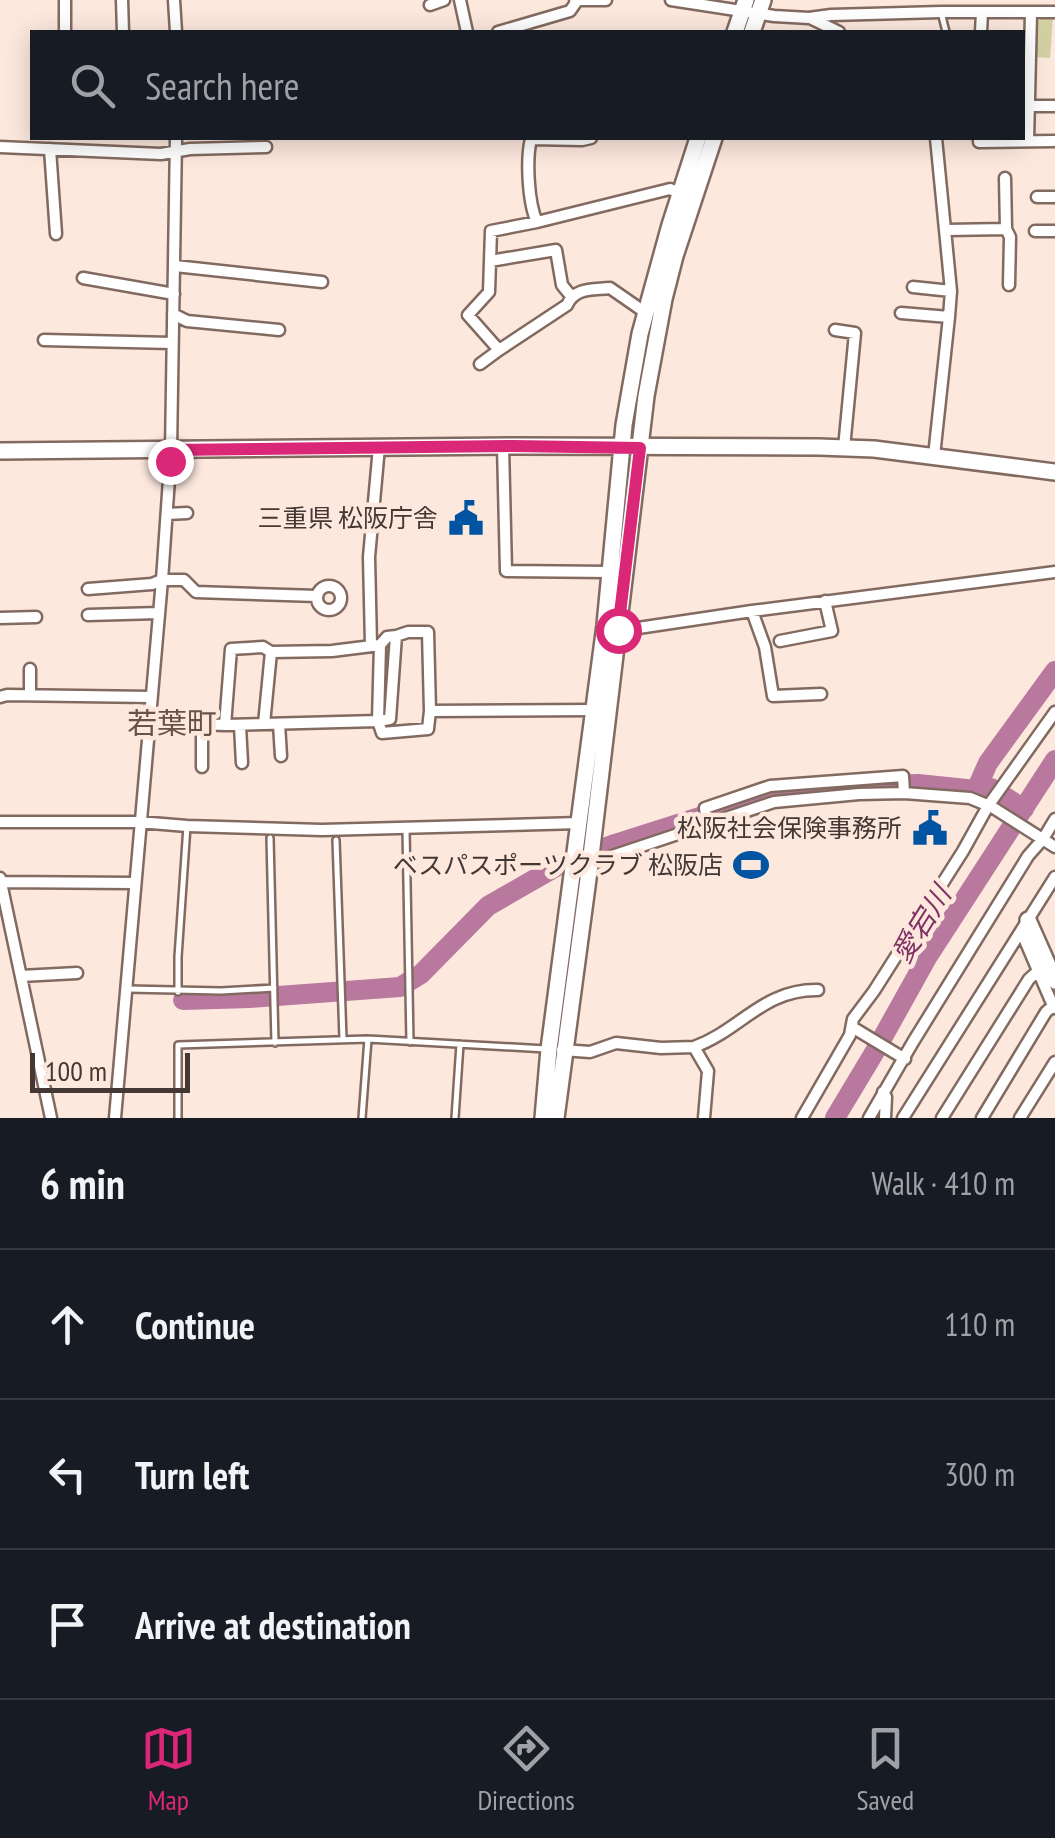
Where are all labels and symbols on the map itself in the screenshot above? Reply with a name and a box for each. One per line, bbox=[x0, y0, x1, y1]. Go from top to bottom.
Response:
route end bbox=[148, 439, 194, 485]
public building icon: 三重県 松阪庁舎 bbox=[447, 499, 485, 537]
place label: 三重県 松阪庁舎 bbox=[258, 502, 438, 534]
route start bbox=[596, 608, 642, 654]
district label: 若葉町 bbox=[127, 703, 217, 742]
public building icon: 松阪社会保険事務所 bbox=[911, 809, 949, 847]
place label: 松阪社会保険事務所 bbox=[677, 812, 902, 844]
sports icon: ベスパスポーツクラブ 松阪店 bbox=[732, 846, 770, 884]
place label: ベスパスポーツクラブ 松阪店 bbox=[393, 849, 723, 881]
water label: 愛宕川 bbox=[883, 876, 960, 969]
scale bar bbox=[30, 1048, 190, 1092]

